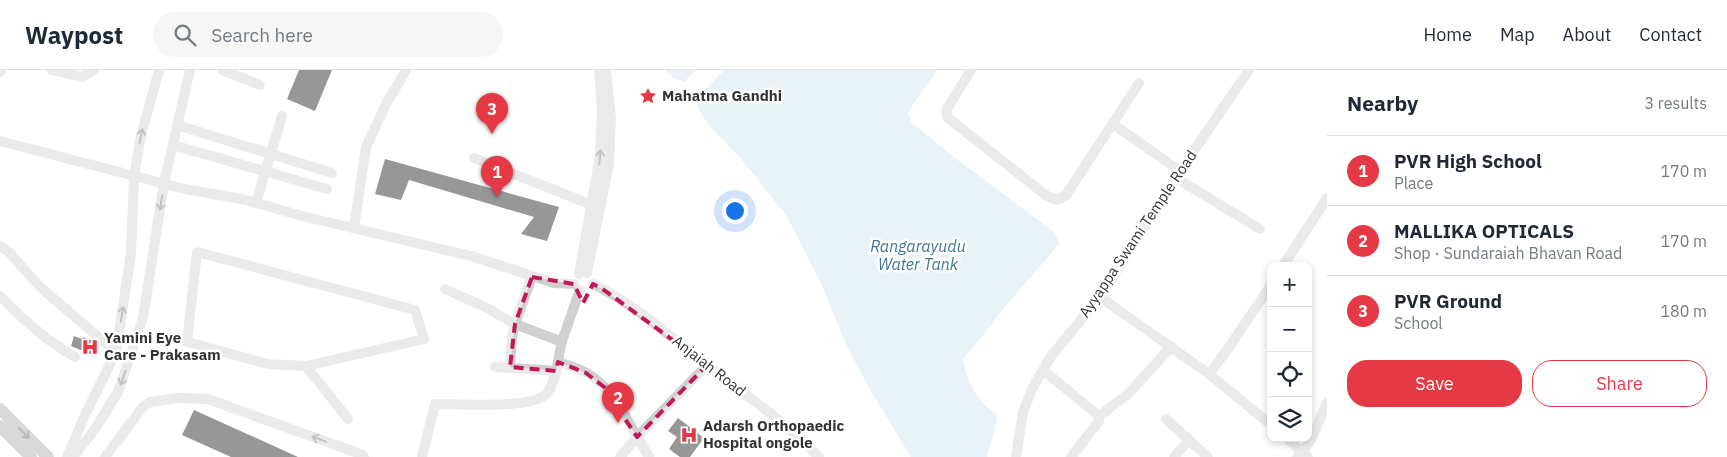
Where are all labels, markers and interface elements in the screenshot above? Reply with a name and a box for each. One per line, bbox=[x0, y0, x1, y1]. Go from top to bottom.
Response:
search box bbox=[153, 12, 503, 57]
text: Waypost bbox=[25, 19, 123, 51]
icon: search bbox=[171, 21, 199, 49]
text: Search here bbox=[211, 23, 313, 47]
text: Home bbox=[1424, 23, 1472, 46]
text: Map bbox=[1500, 23, 1535, 46]
text: About bbox=[1563, 23, 1611, 46]
text: Contact bbox=[1639, 23, 1702, 46]
place icon: Mahatma Gandhi bbox=[638, 86, 658, 106]
place label: Mahatma Gandhi bbox=[662, 86, 782, 105]
text: Nearby bbox=[1347, 89, 1418, 117]
pin: 3 bbox=[476, 93, 508, 134]
text: 3 results bbox=[1644, 93, 1707, 113]
one-way arrow bbox=[137, 128, 146, 144]
street label: Ayyappa Swami Temple Road bbox=[1074, 147, 1201, 321]
one-way arrow bbox=[595, 149, 605, 165]
text: PVR High School bbox=[1394, 149, 1542, 173]
pin: 1 bbox=[481, 156, 513, 197]
text: 1 bbox=[1358, 161, 1368, 181]
text: 170 m bbox=[1660, 161, 1707, 181]
text: Place bbox=[1394, 173, 1433, 193]
one-way arrow bbox=[155, 195, 165, 211]
your location bbox=[722, 198, 748, 224]
text: MALLIKA OPTICALS bbox=[1394, 219, 1574, 243]
text: 2 bbox=[1358, 231, 1368, 251]
text: 170 m bbox=[1660, 231, 1707, 251]
water label: Rangarayudu Water Tank bbox=[870, 236, 966, 274]
text: Shop · Sundaraiah Bhavan Road bbox=[1394, 243, 1622, 263]
map controls bbox=[1267, 262, 1312, 442]
button: + bbox=[1267, 262, 1312, 307]
text: PVR Ground bbox=[1394, 289, 1502, 313]
text: 3 bbox=[1358, 301, 1368, 321]
text: 180 m bbox=[1660, 301, 1707, 321]
one-way arrow bbox=[117, 307, 127, 323]
button: − bbox=[1267, 307, 1312, 352]
text: School bbox=[1394, 313, 1443, 333]
place label: Yamini Eye Care - Prakasam bbox=[104, 328, 221, 364]
street label: Anjaiah Road bbox=[669, 331, 750, 400]
hospital icon: Yamini Eye Care - Prakasam bbox=[80, 337, 100, 357]
button: locate bbox=[1267, 352, 1312, 397]
button: Save bbox=[1347, 360, 1522, 407]
button: Share bbox=[1532, 360, 1707, 407]
one-way arrow bbox=[118, 370, 127, 386]
pin: 2 bbox=[602, 382, 634, 423]
button: layers bbox=[1267, 397, 1312, 442]
place label: Adarsh Orthopaedic Hospital ongole bbox=[703, 416, 845, 452]
hospital icon: Adarsh Orthopaedic Hospital ongole bbox=[679, 425, 699, 445]
one-way arrow bbox=[18, 427, 30, 439]
one-way arrow bbox=[312, 434, 327, 443]

